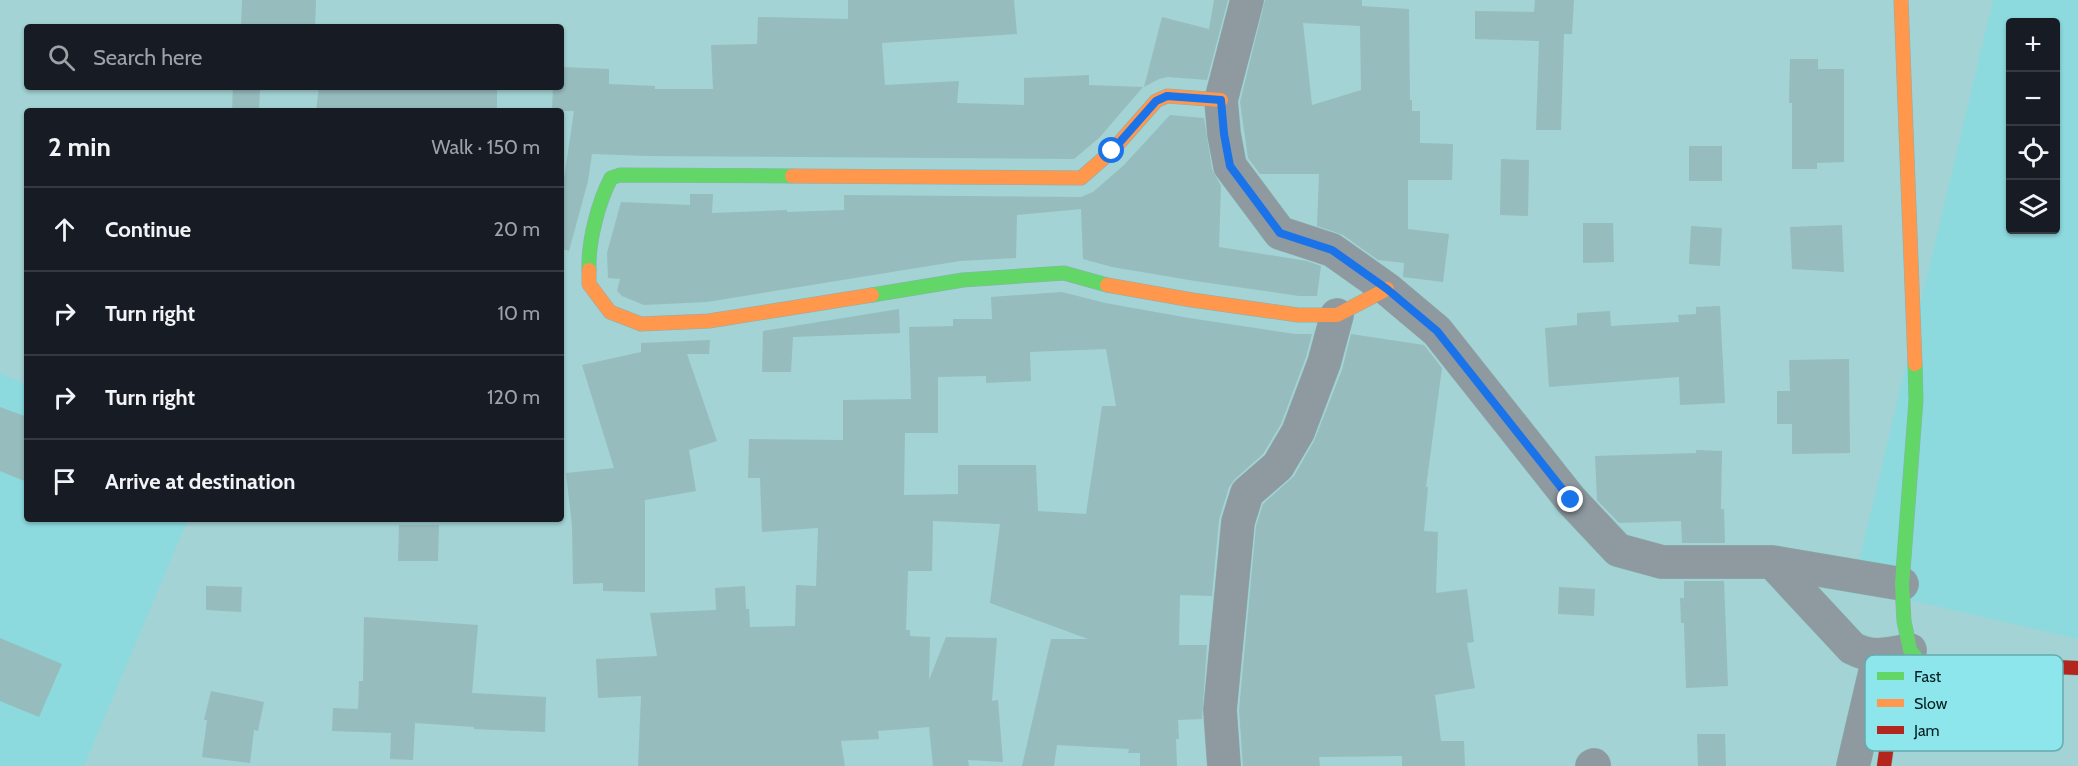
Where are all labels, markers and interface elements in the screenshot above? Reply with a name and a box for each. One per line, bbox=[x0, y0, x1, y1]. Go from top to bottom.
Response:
map controls bbox=[2006, 18, 2060, 234]
button: + bbox=[2006, 18, 2060, 72]
search box bbox=[24, 24, 564, 90]
icon: search bbox=[45, 41, 78, 74]
text: Search here bbox=[93, 44, 202, 71]
button: − bbox=[2006, 72, 2060, 126]
button: locate bbox=[2006, 126, 2060, 180]
text: 2 min bbox=[48, 131, 111, 163]
text: Walk · 150 m bbox=[432, 135, 540, 159]
route start bbox=[1098, 137, 1124, 163]
button: layers bbox=[2006, 180, 2060, 234]
icon: ahead bbox=[48, 213, 81, 246]
text: Continue bbox=[105, 216, 191, 243]
text: 20 m bbox=[494, 217, 540, 241]
icon: right bbox=[48, 297, 81, 330]
text: Turn right bbox=[105, 300, 195, 327]
text: 10 m bbox=[497, 301, 540, 325]
icon: right bbox=[48, 381, 81, 414]
text: Turn right bbox=[105, 384, 195, 411]
text: 120 m bbox=[487, 385, 540, 409]
icon: arrive bbox=[48, 465, 81, 498]
text: Arrive at destination bbox=[105, 468, 295, 495]
route end bbox=[1557, 486, 1583, 512]
legend bbox=[1865, 655, 2063, 751]
text: Fast bbox=[1914, 667, 1942, 686]
text: Slow bbox=[1914, 694, 1948, 713]
text: Jam bbox=[1913, 721, 1940, 740]

